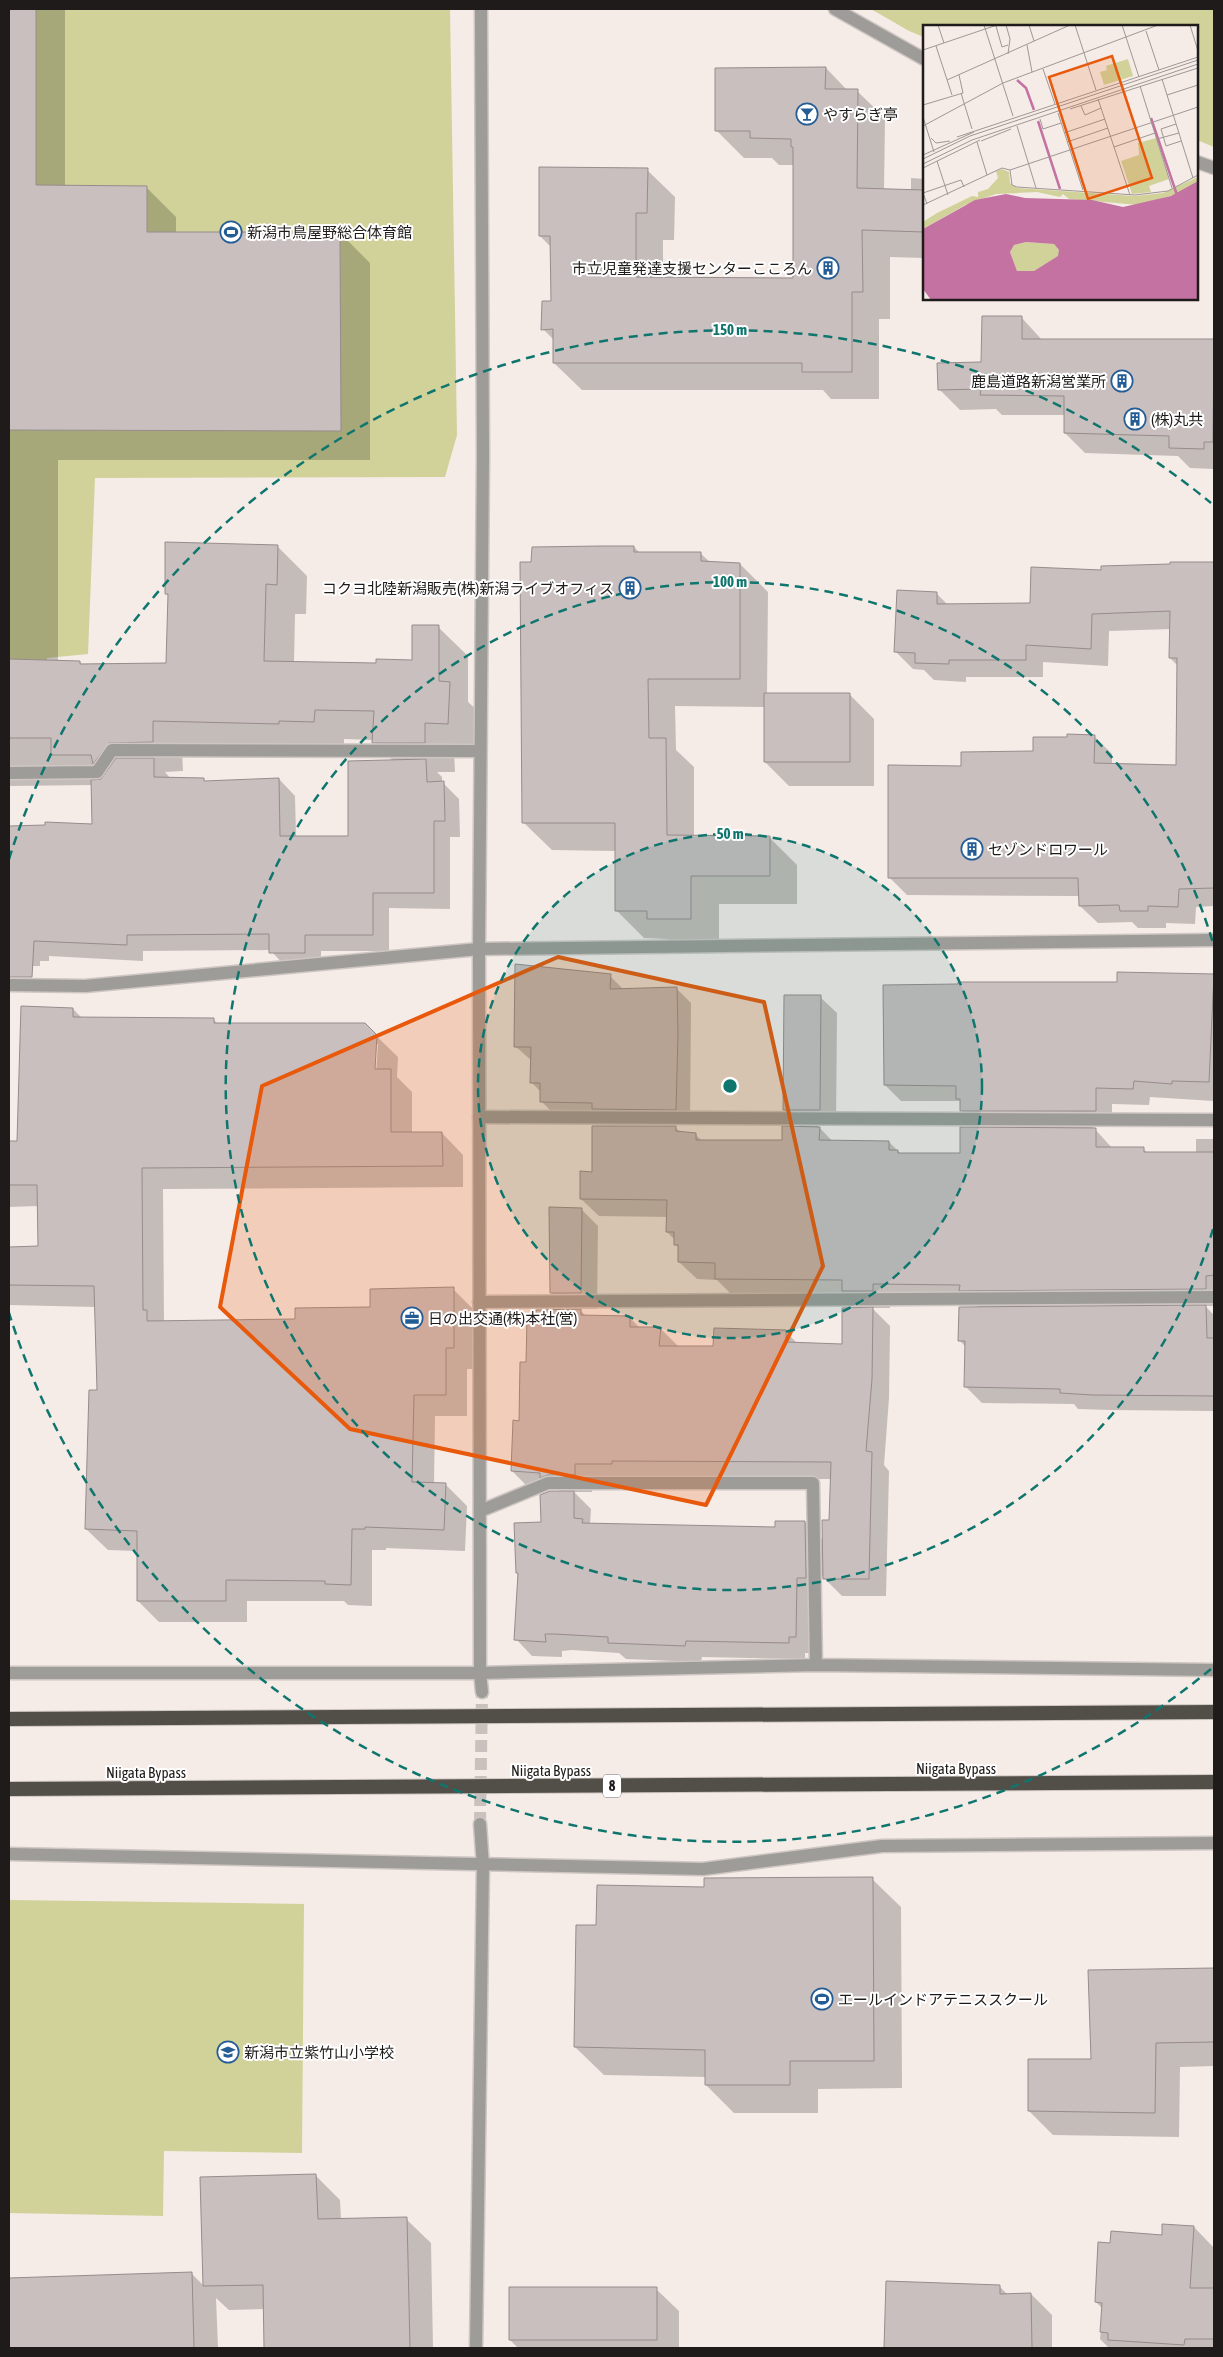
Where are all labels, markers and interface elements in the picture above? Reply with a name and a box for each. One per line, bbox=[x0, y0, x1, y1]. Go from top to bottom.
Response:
inset map bbox=[923, 25, 1198, 300]
bar icon: やすらぎ亭 bbox=[795, 102, 819, 126]
place label: やすらぎ亭 bbox=[823, 106, 898, 123]
sports icon: 新潟市鳥屋野総合体育館 bbox=[219, 220, 243, 244]
place label: 新潟市鳥屋野総合体育館 bbox=[247, 224, 412, 241]
building icon: 市立児童発達支援センターこころん bbox=[816, 256, 840, 280]
place label: 市立児童発達支援センターこころん bbox=[572, 260, 812, 277]
text: 150 m bbox=[713, 321, 747, 338]
building icon: 鹿島道路新潟営業所 bbox=[1110, 369, 1134, 393]
place label: 鹿島道路新潟営業所 bbox=[971, 373, 1106, 390]
building icon: (株)丸共 bbox=[1123, 407, 1147, 431]
place label: (株)丸共 bbox=[1151, 411, 1203, 428]
text: 100 m bbox=[713, 573, 747, 590]
building icon: コクヨ北陸新潟販売(株)新潟ライブオフィス bbox=[618, 576, 642, 600]
place label: コクヨ北陸新潟販売(株)新潟ライブオフィス bbox=[322, 580, 614, 597]
text: 50 m bbox=[717, 825, 744, 842]
building icon: セゾンドロワール bbox=[960, 837, 984, 861]
place label: セゾンドロワール bbox=[988, 841, 1108, 858]
centre of rings bbox=[721, 1077, 739, 1095]
office icon: 日の出交通(株)本社(営) bbox=[400, 1306, 424, 1330]
place label: 日の出交通(株)本社(営) bbox=[428, 1310, 577, 1327]
street label: Niigata Bypass bbox=[916, 1760, 996, 1777]
street label: Niigata Bypass bbox=[511, 1762, 591, 1779]
street label: Niigata Bypass bbox=[106, 1764, 186, 1781]
road number: 8 bbox=[603, 1774, 621, 1798]
sports icon: エールインドアテニススクール bbox=[810, 1987, 834, 2011]
place label: エールインドアテニススクール bbox=[838, 1991, 1048, 2008]
school or university icon: 新潟市立紫竹山小学校 bbox=[216, 2040, 240, 2064]
place label: 新潟市立紫竹山小学校 bbox=[244, 2044, 394, 2061]

